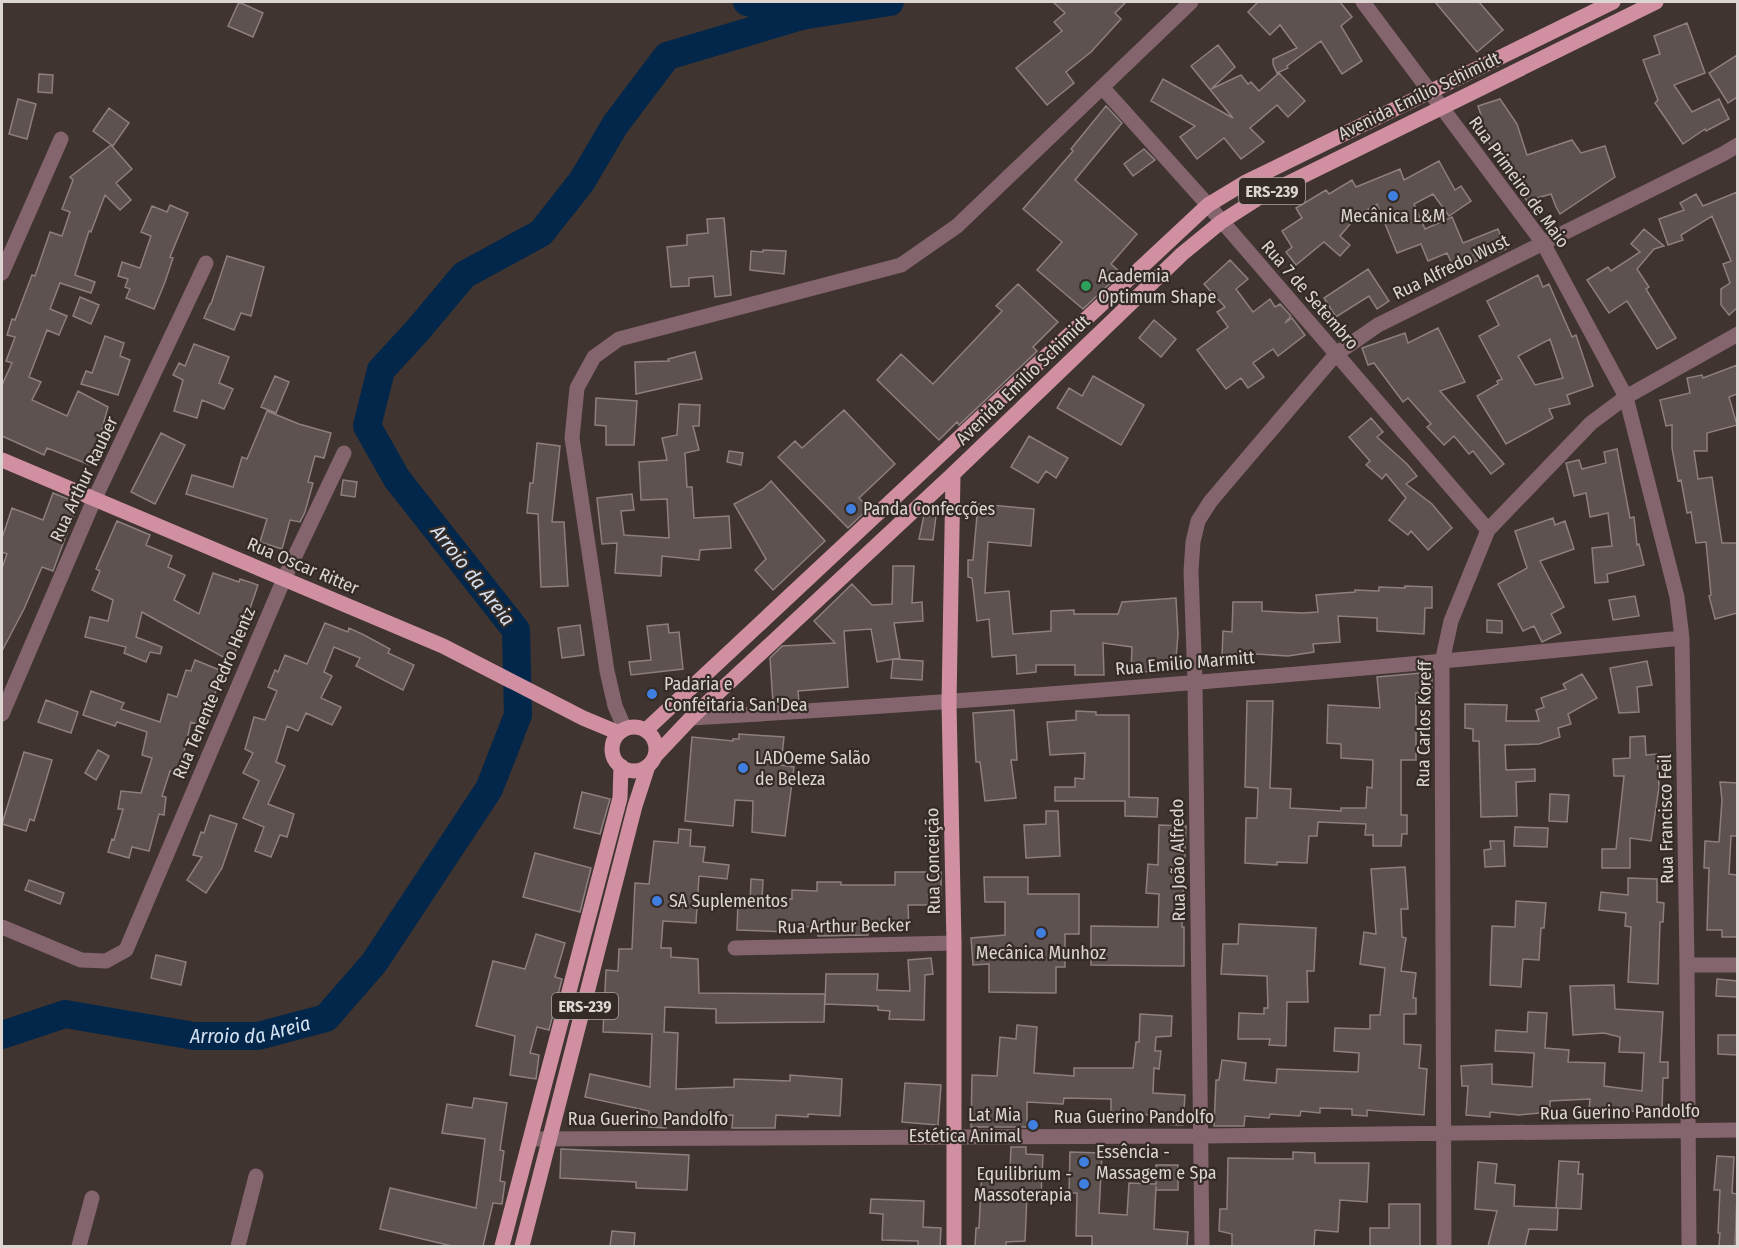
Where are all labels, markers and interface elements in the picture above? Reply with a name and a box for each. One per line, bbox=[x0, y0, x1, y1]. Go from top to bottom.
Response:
street label: Avenida Emílio Schimidt bbox=[1334, 47, 1504, 145]
street label: Rua Primeiro de Maio bbox=[1464, 112, 1574, 252]
road number: ERS-239 bbox=[1239, 178, 1305, 204]
marker: Mecânica L&M bbox=[1386, 189, 1400, 203]
place label: Mecânica L&M bbox=[1340, 205, 1446, 227]
street label: Rua Alfredo Wust bbox=[1389, 229, 1513, 305]
street label: Rua 7 de Setembro bbox=[1257, 236, 1363, 354]
place label: Academia Optimum Shape bbox=[1098, 265, 1216, 308]
marker: Academia Optimum Shape bbox=[1079, 279, 1093, 293]
street label: Avenida Emílio Schimidt bbox=[952, 310, 1095, 450]
street label: Rua Arthur Rauber bbox=[45, 412, 123, 545]
place label: Panda Confecções bbox=[863, 498, 996, 520]
marker: Panda Confecções bbox=[844, 502, 858, 516]
water label: Arroio da Areia bbox=[426, 519, 520, 630]
street label: Rua Oscar Ritter bbox=[244, 533, 363, 600]
street label: Rua Tenente Pedro Hentz bbox=[168, 604, 260, 782]
street label: Rua Emilio Marmitt bbox=[1114, 646, 1256, 680]
street label: Rua Carlos Koreff bbox=[1412, 659, 1436, 788]
place label: Padaria e Confeitaria San'Dea bbox=[664, 673, 808, 716]
marker: Padaria e Confeitaria San'Dea bbox=[645, 687, 659, 701]
place label: LADOeme Salão de Beleza bbox=[755, 747, 871, 790]
street label: Rua Francisco Feil bbox=[1654, 754, 1678, 884]
marker: LADOeme Salão de Beleza bbox=[736, 761, 750, 775]
street label: Rua João Alfredo bbox=[1166, 799, 1190, 921]
street label: Rua Conceição bbox=[921, 808, 945, 914]
place label: SA Suplementos bbox=[669, 890, 788, 912]
marker: SA Suplementos bbox=[650, 894, 664, 908]
street label: Rua Arthur Becker bbox=[777, 914, 911, 938]
marker: Mecânica Munhoz bbox=[1034, 926, 1048, 940]
place label: Mecânica Munhoz bbox=[976, 942, 1106, 964]
road number: ERS-239 bbox=[552, 993, 618, 1019]
water label: Arroio da Areia bbox=[189, 1011, 313, 1048]
street label: Rua Guerino Pandolfo bbox=[1540, 1100, 1700, 1124]
place label: Lat Mia Estética Animal bbox=[909, 1104, 1021, 1147]
street label: Rua Guerino Pandolfo bbox=[1054, 1106, 1214, 1128]
street label: Rua Guerino Pandolfo bbox=[568, 1108, 728, 1130]
marker: Lat Mia Estética Animal bbox=[1026, 1118, 1040, 1132]
place label: Essência - Massagem e Spa bbox=[1096, 1141, 1217, 1184]
marker: Essência - Massagem e Spa bbox=[1077, 1155, 1091, 1169]
place label: Equilibrium - Massoterapia bbox=[974, 1163, 1072, 1206]
marker: Equilibrium - Massoterapia bbox=[1077, 1177, 1091, 1191]

